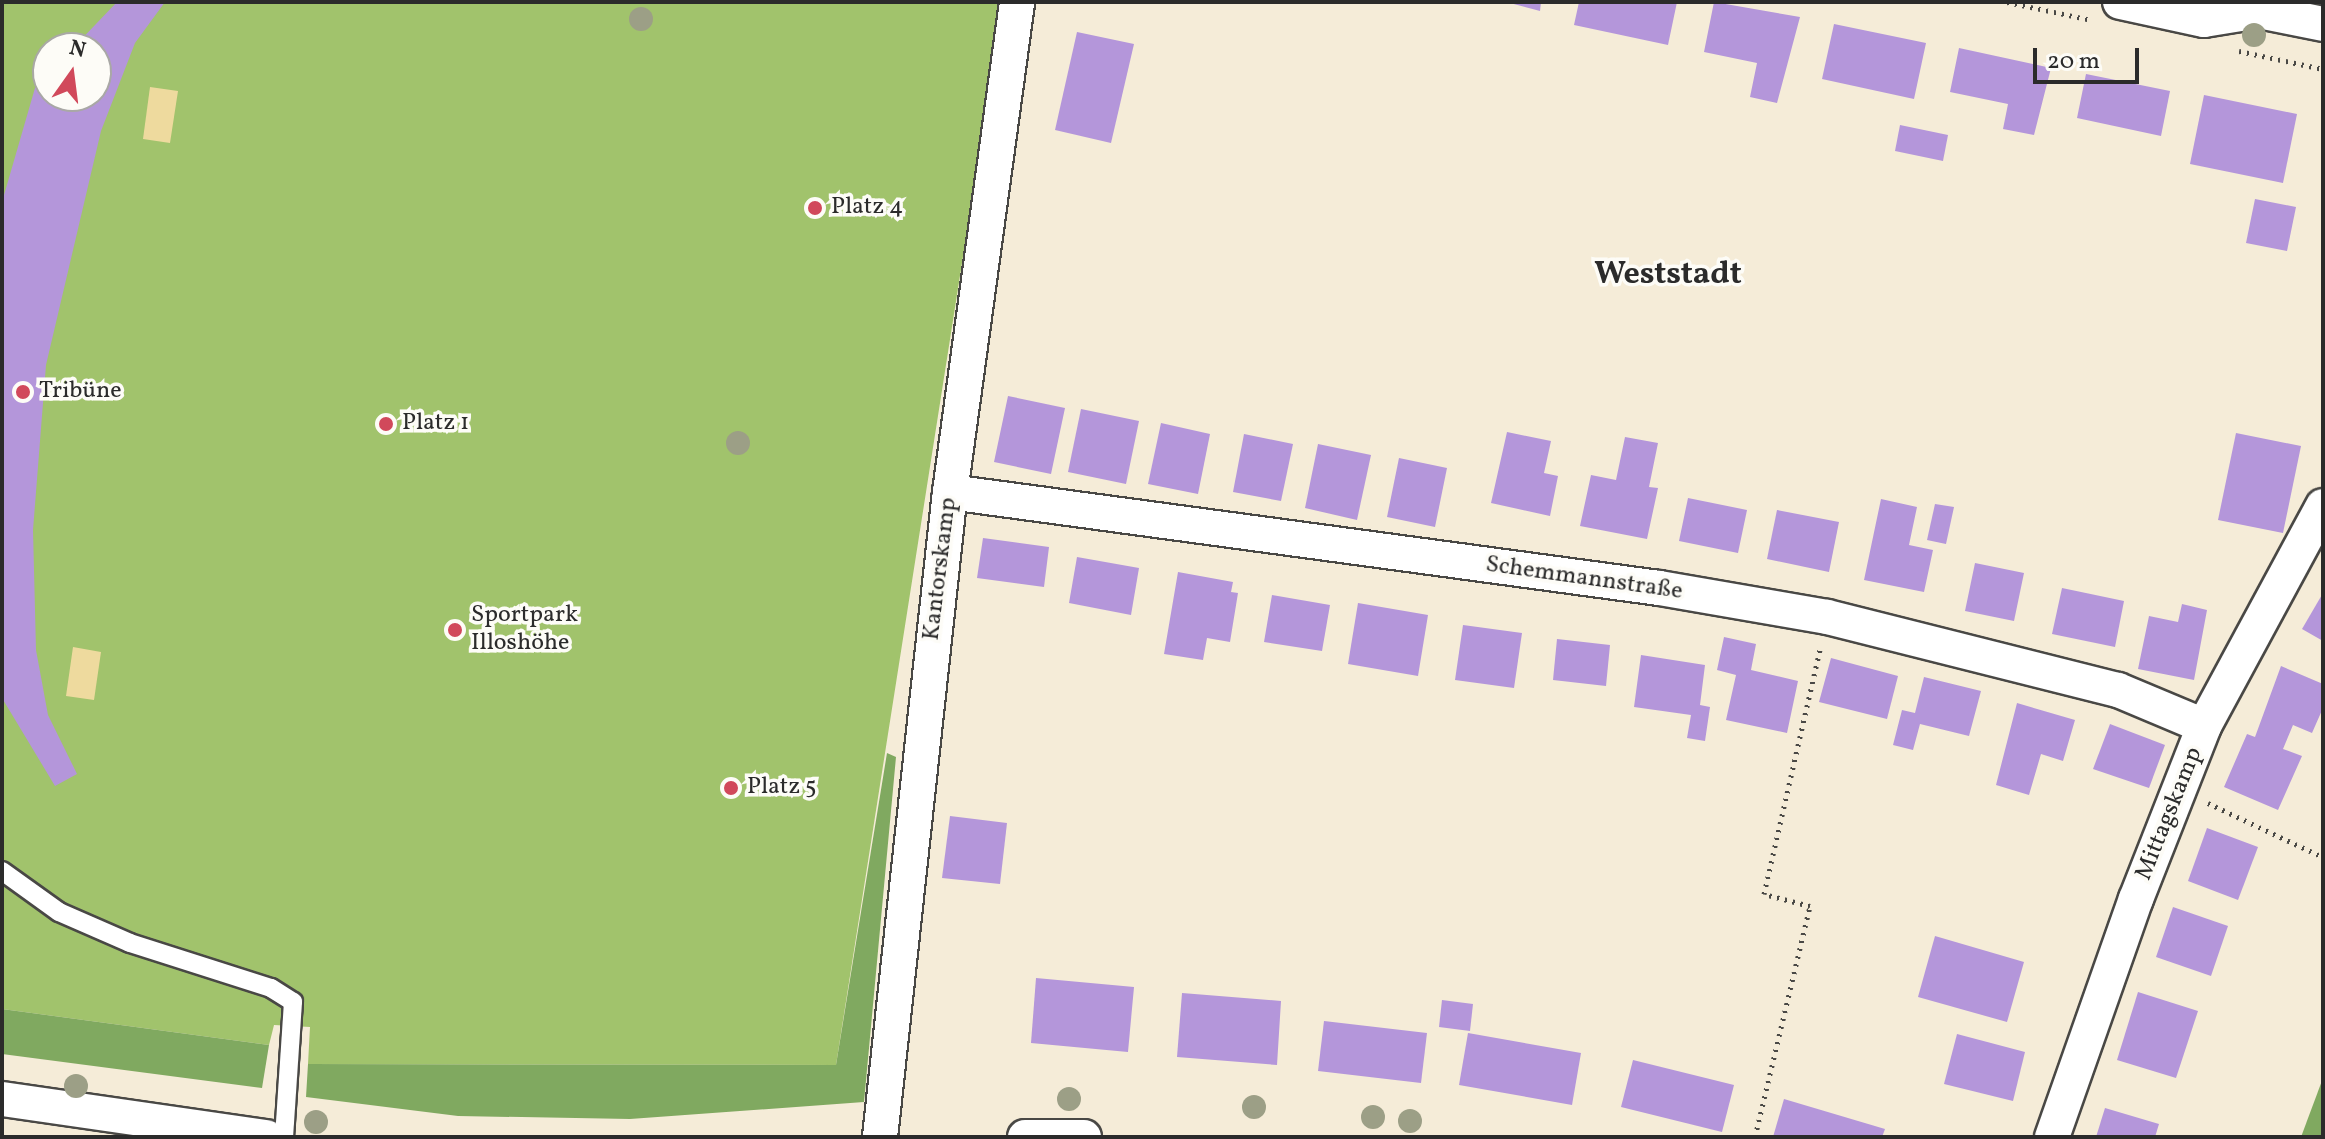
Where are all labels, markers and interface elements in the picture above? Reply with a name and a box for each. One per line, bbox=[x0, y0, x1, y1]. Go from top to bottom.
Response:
north arrow bbox=[32, 32, 112, 112]
scale bar bbox=[2037, 32, 2143, 82]
text: N bbox=[66, 33, 89, 67]
text: 20 m bbox=[2047, 45, 2100, 79]
place label: Platz 4 bbox=[831, 194, 903, 222]
marker: Platz 4 bbox=[806, 199, 824, 217]
district label: Weststadt bbox=[1594, 256, 1742, 294]
place label: Tribüne bbox=[39, 378, 122, 406]
marker: Tribüne bbox=[14, 383, 32, 401]
place label: Platz 1 bbox=[402, 410, 469, 438]
marker: Platz 1 bbox=[377, 415, 395, 433]
street label: Kantorskamp bbox=[918, 496, 964, 642]
street label: Schemmannstraße bbox=[1484, 551, 1684, 607]
place label: Sportpark Illoshöhe bbox=[471, 602, 578, 658]
marker: Sportpark Illoshöhe bbox=[446, 621, 464, 639]
street label: Mittagskamp bbox=[2130, 743, 2210, 885]
place label: Platz 5 bbox=[747, 774, 817, 802]
marker: Platz 5 bbox=[722, 779, 740, 797]

